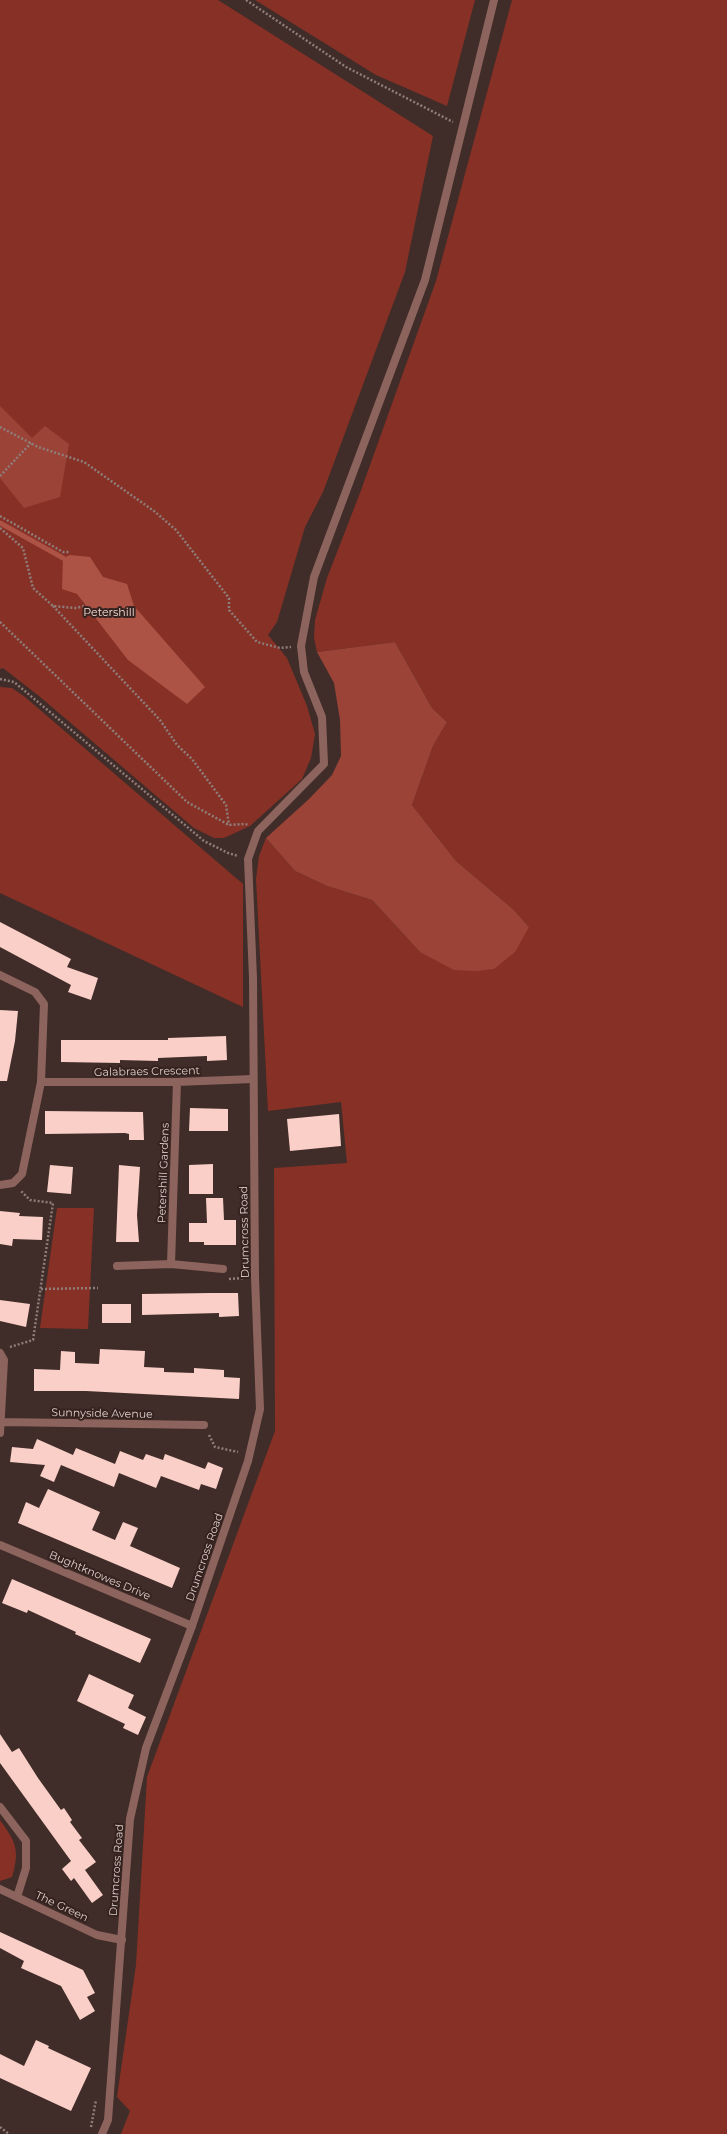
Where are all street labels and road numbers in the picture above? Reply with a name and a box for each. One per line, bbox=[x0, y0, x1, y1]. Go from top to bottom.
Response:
street label: Galabraes Crescent bbox=[94, 1063, 201, 1079]
street label: Petershill Gardens bbox=[154, 1122, 172, 1223]
street label: Drumcross Road bbox=[236, 1186, 252, 1278]
street label: Sunnyside Avenue bbox=[51, 1405, 153, 1421]
street label: Drumcross Road bbox=[182, 1511, 226, 1603]
street label: Bughtknowes Drive bbox=[47, 1547, 153, 1603]
street label: Drumcross Road bbox=[106, 1823, 126, 1917]
street label: The Green bbox=[33, 1888, 91, 1924]

